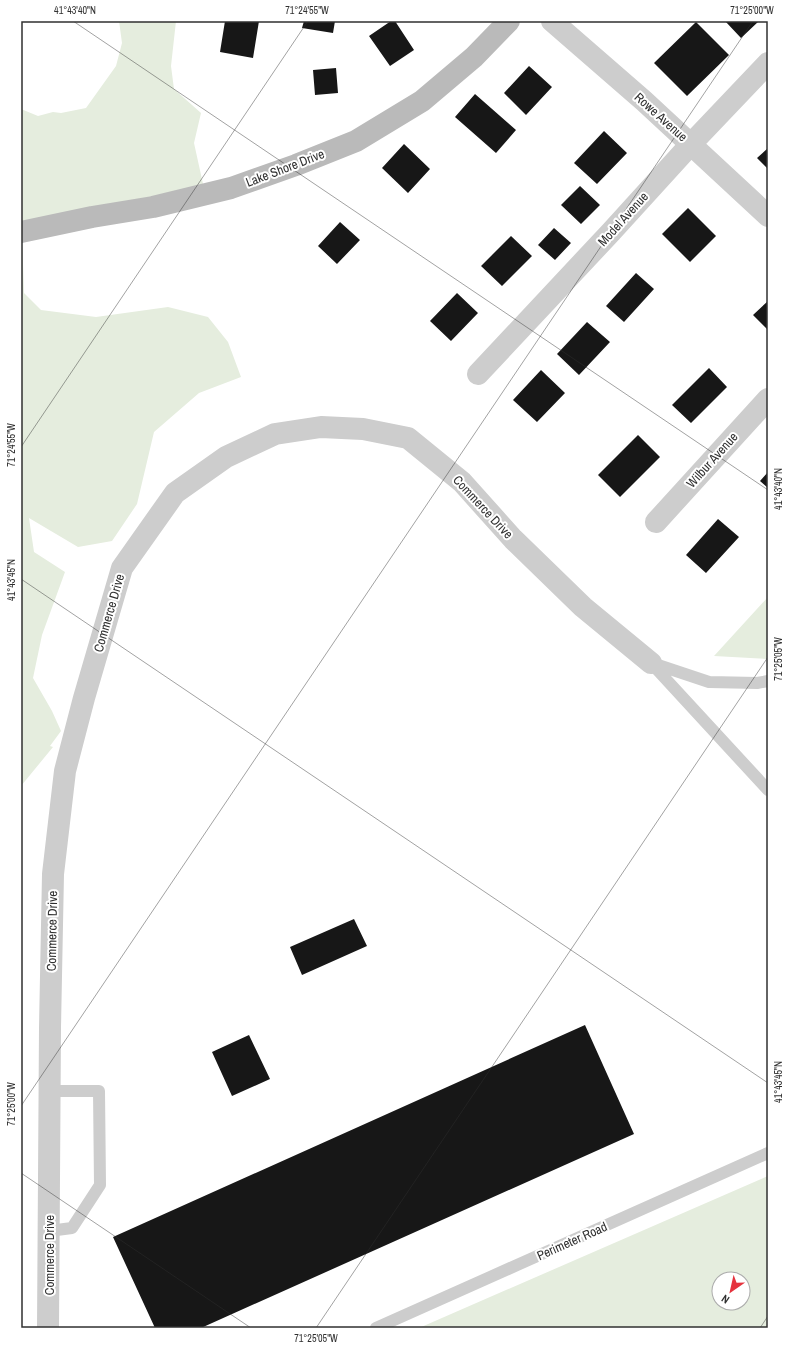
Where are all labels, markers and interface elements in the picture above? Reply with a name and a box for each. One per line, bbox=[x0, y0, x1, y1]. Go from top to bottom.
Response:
text: 41°43'40"N bbox=[54, 4, 96, 17]
text: 71°24'55"W bbox=[285, 4, 329, 17]
text: 71°25'00"W bbox=[730, 4, 774, 17]
street label: Rowe Avenue bbox=[631, 89, 691, 145]
street label: Lake Shore Drive bbox=[243, 145, 327, 191]
street label: Model Avenue bbox=[594, 188, 652, 250]
text: 71°24'55"W bbox=[5, 423, 18, 467]
street label: Wilbur Avenue bbox=[683, 429, 741, 491]
text: 41°43'40"N bbox=[772, 468, 785, 510]
street label: Commerce Drive bbox=[449, 472, 517, 542]
text: 41°43'45"N bbox=[5, 559, 18, 601]
street label: Commerce Drive bbox=[90, 572, 128, 654]
text: 71°25'05"W bbox=[772, 637, 785, 681]
street label: Commerce Drive bbox=[43, 891, 61, 971]
text: 41°43'45"N bbox=[772, 1061, 785, 1103]
text: 71°25'00"W bbox=[5, 1082, 18, 1126]
street label: Commerce Drive bbox=[41, 1215, 58, 1295]
street label: Perimeter Road bbox=[534, 1218, 610, 1264]
north arrow bbox=[711, 1271, 751, 1311]
text: N bbox=[719, 1292, 732, 1307]
text: 71°25'05"W bbox=[294, 1332, 338, 1345]

